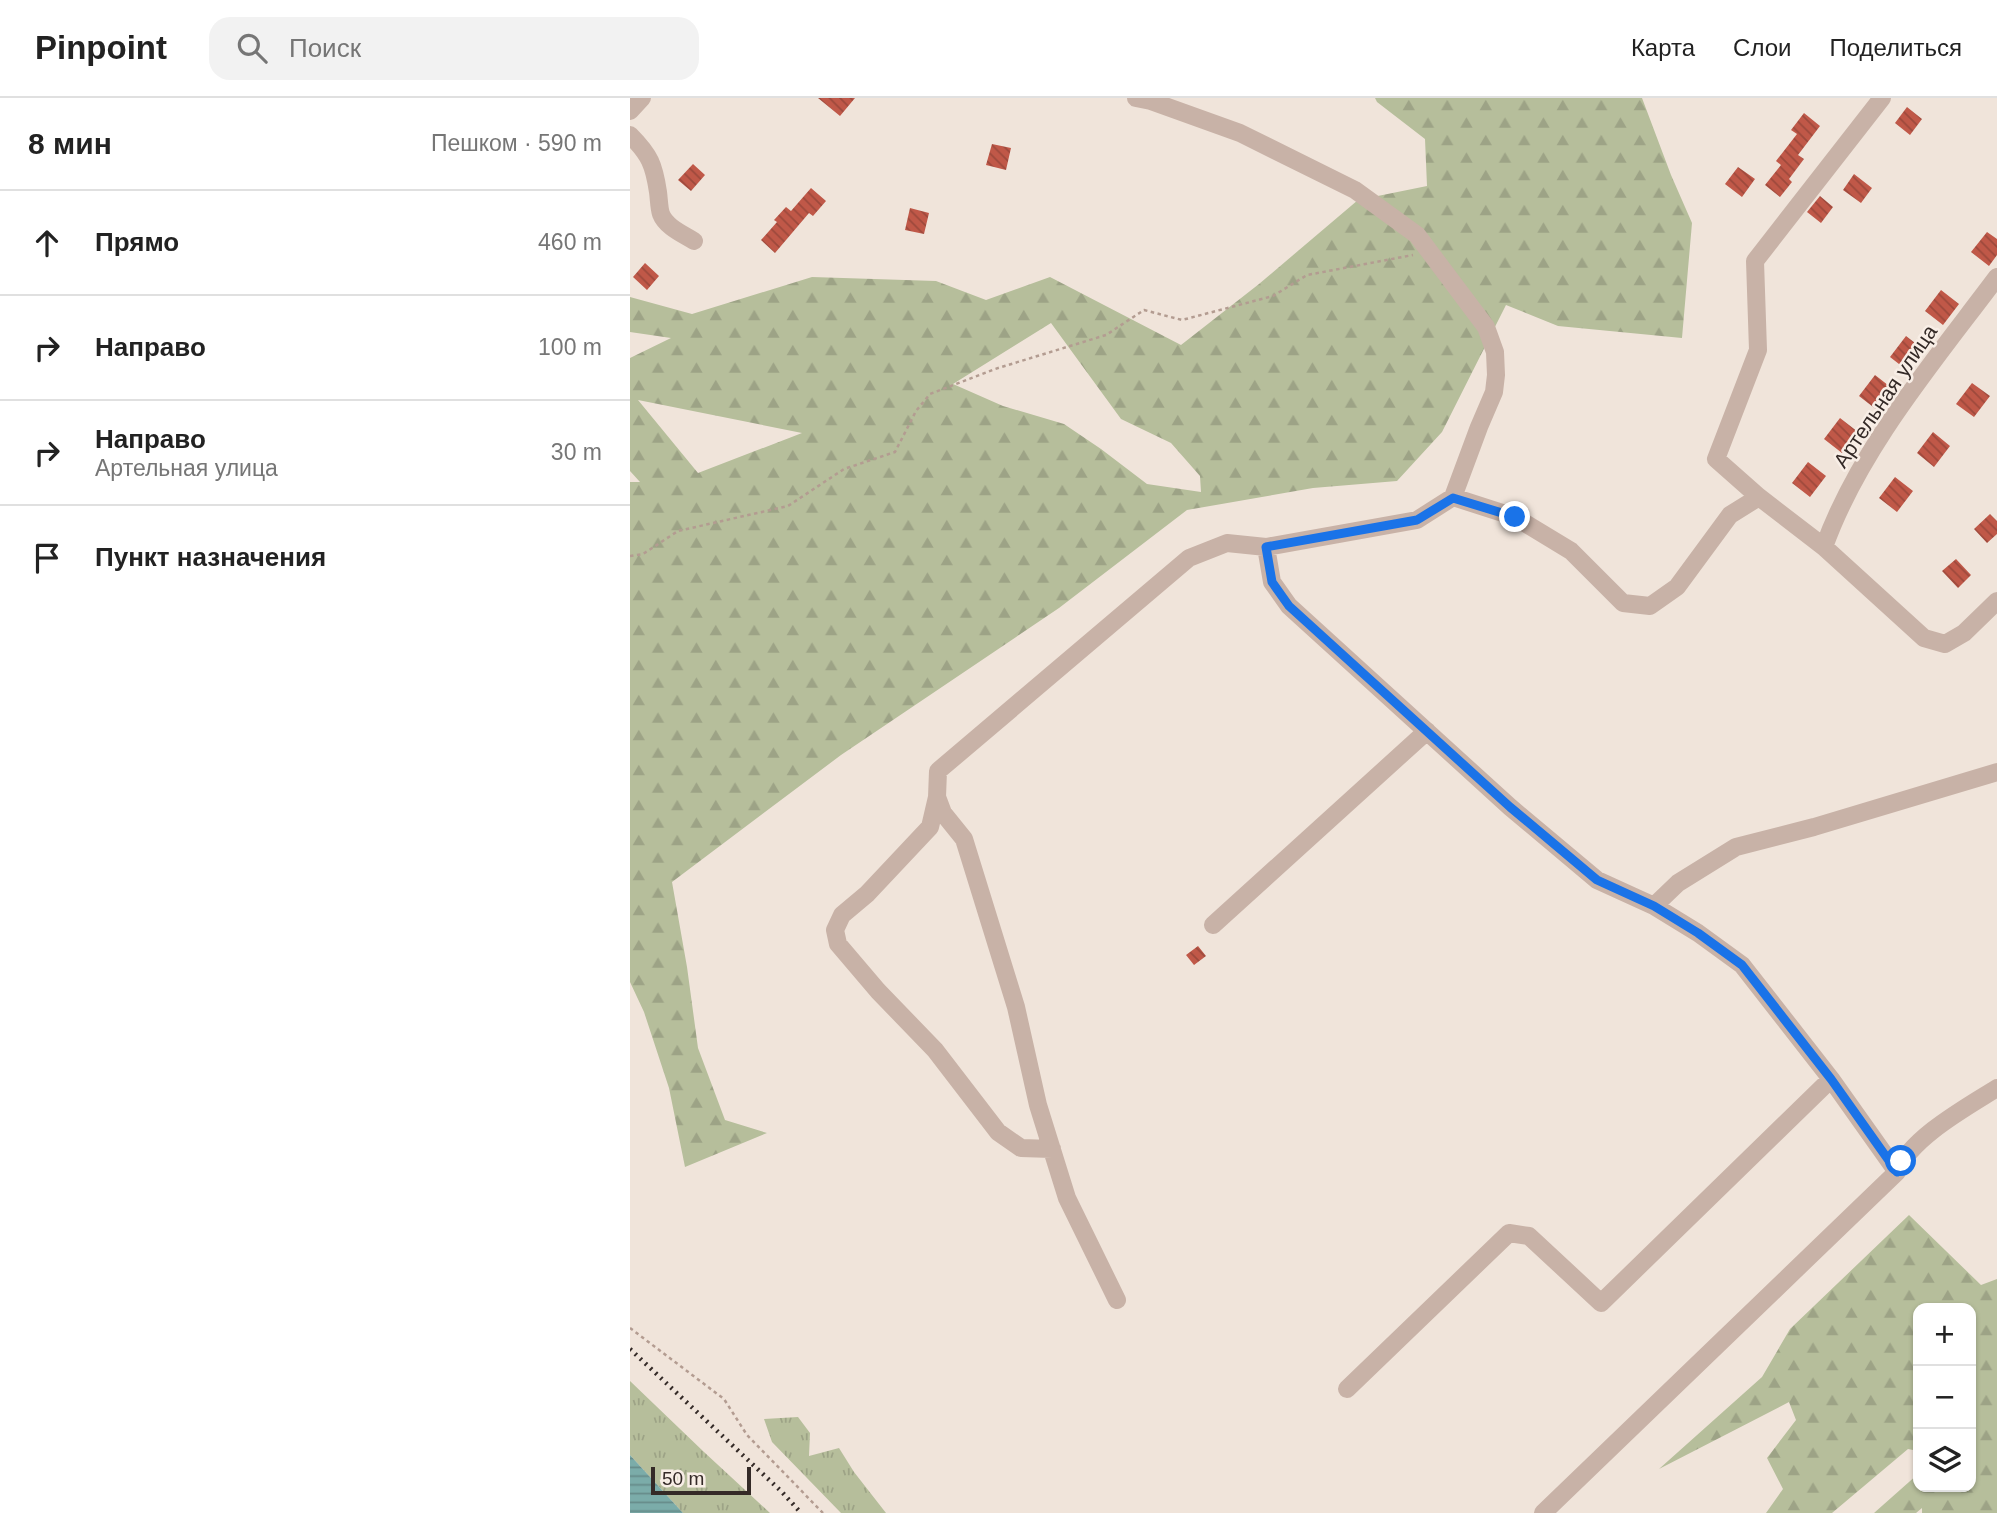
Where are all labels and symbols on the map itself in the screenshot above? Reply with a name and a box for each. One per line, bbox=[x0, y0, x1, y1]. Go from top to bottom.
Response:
street label: Артельная улица bbox=[1829, 320, 1941, 472]
route end bbox=[1499, 501, 1530, 532]
route start bbox=[1885, 1145, 1916, 1176]
scale bar bbox=[651, 1464, 751, 1496]

